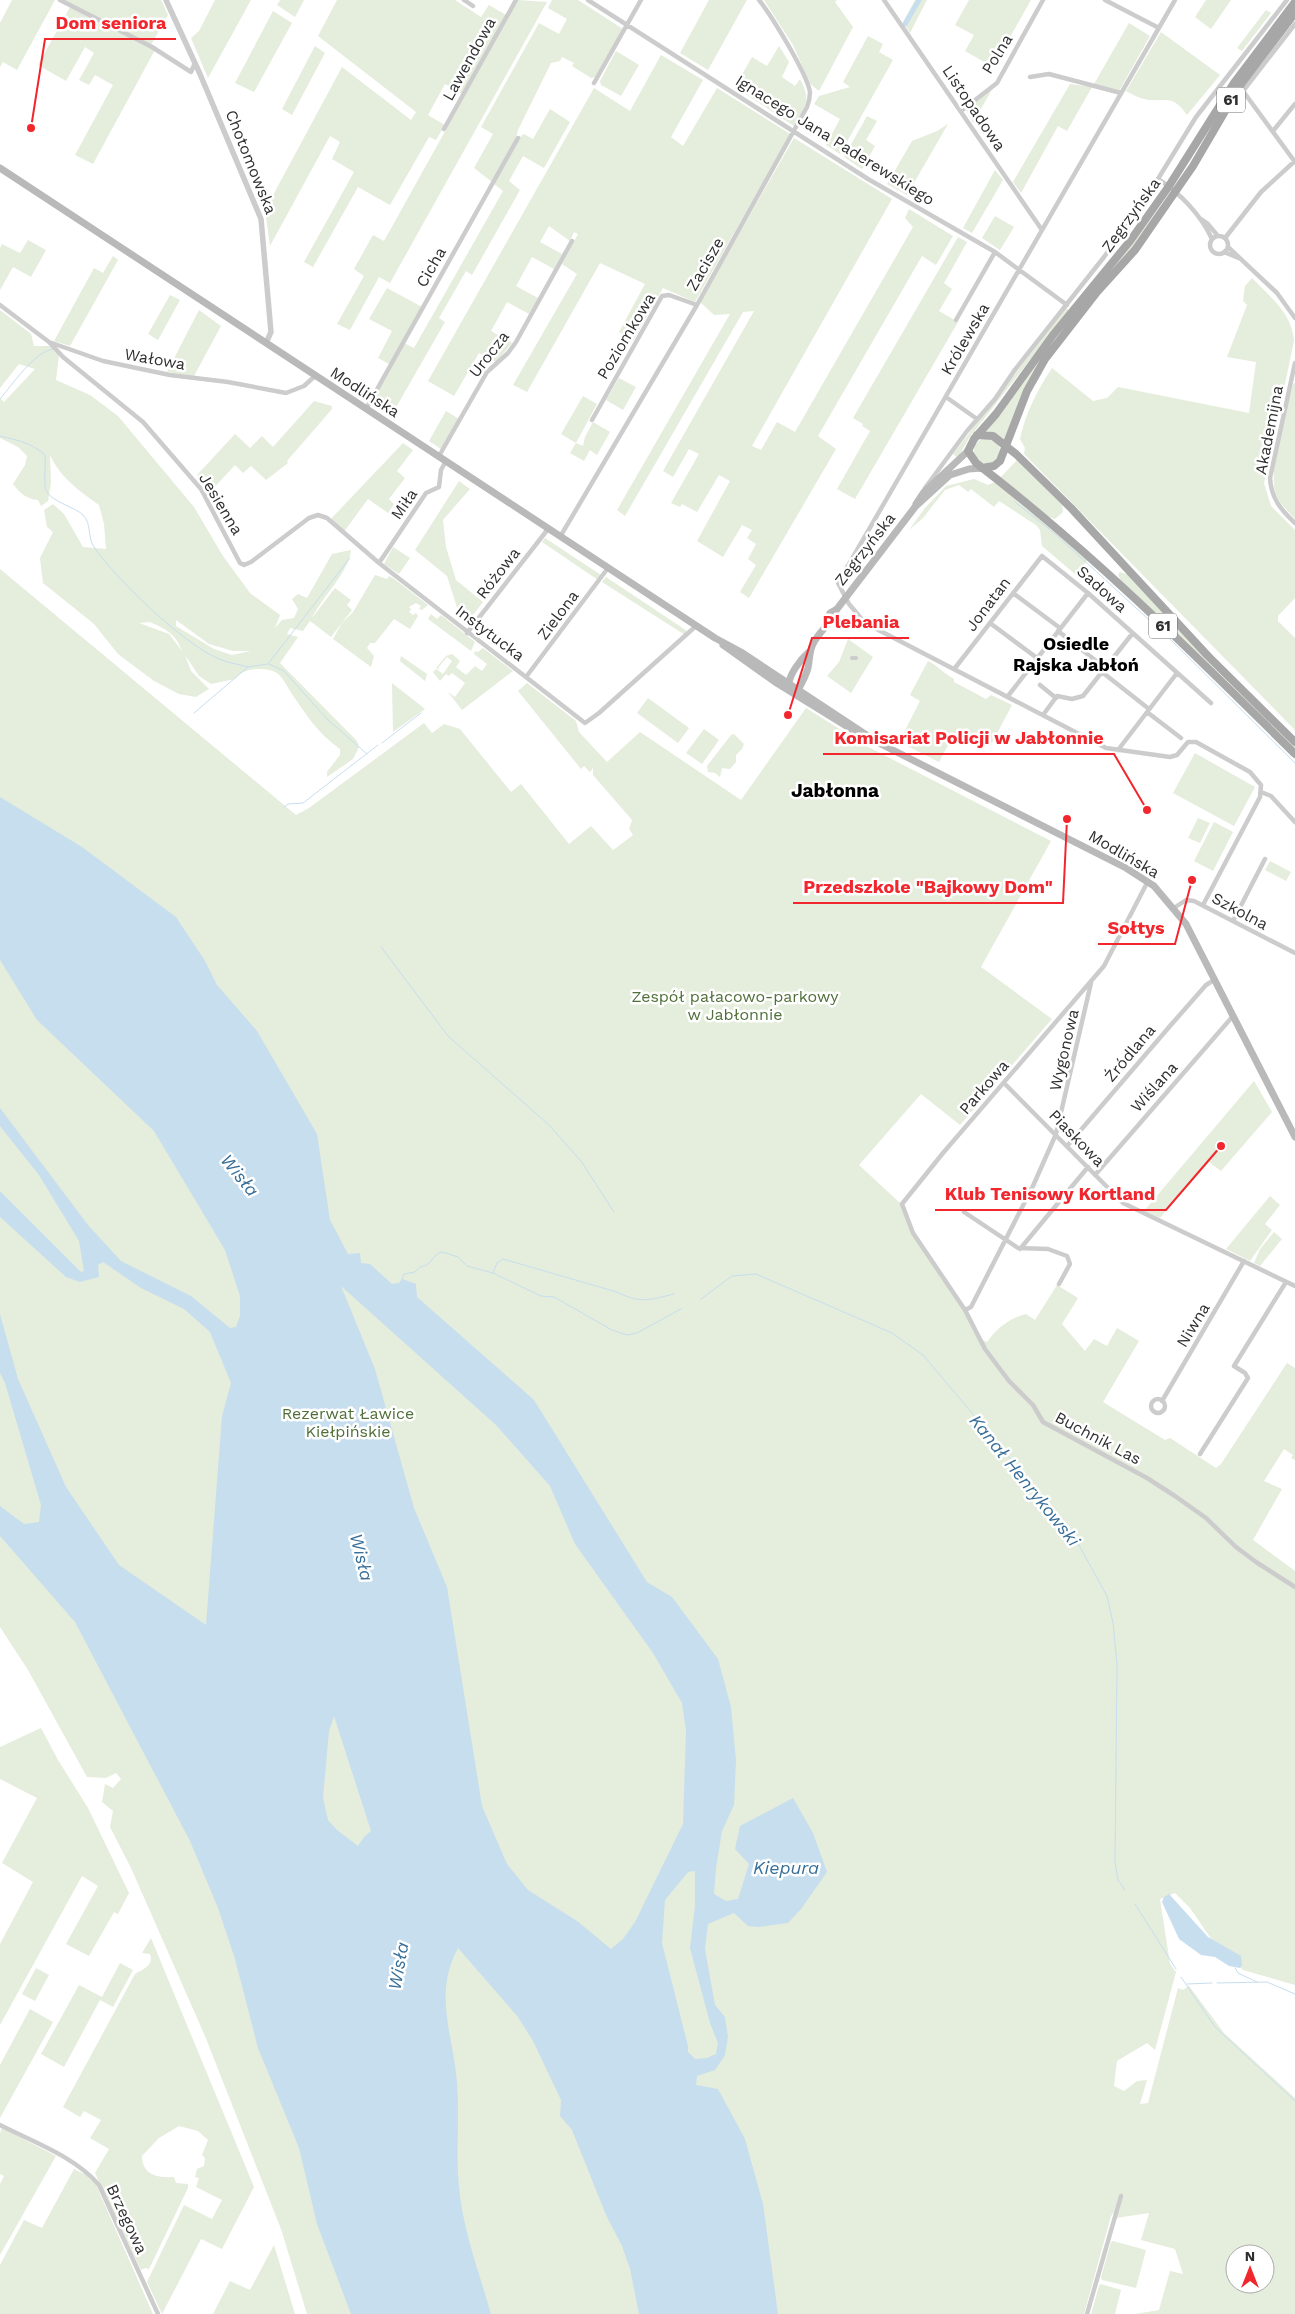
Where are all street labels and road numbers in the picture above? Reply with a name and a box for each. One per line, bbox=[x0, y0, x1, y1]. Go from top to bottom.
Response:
street label: Lawendowa bbox=[438, 14, 500, 104]
street label: Polna bbox=[978, 31, 1016, 77]
street label: Listopadowa bbox=[938, 62, 1010, 154]
street label: Ignacego Jana Paderewskiego bbox=[732, 71, 938, 209]
road number: 61 bbox=[1217, 88, 1245, 112]
street label: Chotomowska bbox=[221, 107, 281, 217]
street label: Zegrzyńska bbox=[1098, 174, 1164, 256]
street label: Zacisze bbox=[682, 234, 728, 294]
street label: Cicha bbox=[412, 244, 450, 290]
street label: Poziomkowa bbox=[593, 289, 659, 383]
street label: Królewska bbox=[937, 300, 993, 378]
street label: Urocza bbox=[465, 327, 513, 381]
street label: Wałowa bbox=[123, 344, 187, 374]
street label: Modlińska bbox=[327, 363, 403, 421]
street label: Akademijna bbox=[1251, 384, 1287, 476]
street label: Jesienna bbox=[195, 470, 247, 538]
street label: Miła bbox=[387, 485, 421, 523]
street label: Zegrzyńska bbox=[831, 509, 899, 589]
street label: Różowa bbox=[472, 544, 524, 602]
street label: Sadowa bbox=[1073, 562, 1131, 616]
street label: Jonatan bbox=[962, 573, 1014, 635]
street label: Zielona bbox=[533, 587, 583, 643]
street label: Instytucka bbox=[452, 601, 528, 665]
road number: 61 bbox=[1149, 614, 1177, 638]
street label: Modlińska bbox=[1085, 826, 1163, 882]
street label: Szkolna bbox=[1209, 888, 1271, 934]
street label: Wygonowa bbox=[1045, 1007, 1083, 1093]
street label: Źródlana bbox=[1101, 1021, 1159, 1085]
street label: Parkowa bbox=[955, 1056, 1013, 1118]
street label: Wiślana bbox=[1127, 1058, 1181, 1116]
street label: Piaskowa bbox=[1045, 1106, 1109, 1170]
street label: Niwna bbox=[1172, 1299, 1214, 1351]
street label: Buchnik Las bbox=[1052, 1407, 1144, 1469]
street label: Brzegowa bbox=[103, 2181, 151, 2257]

